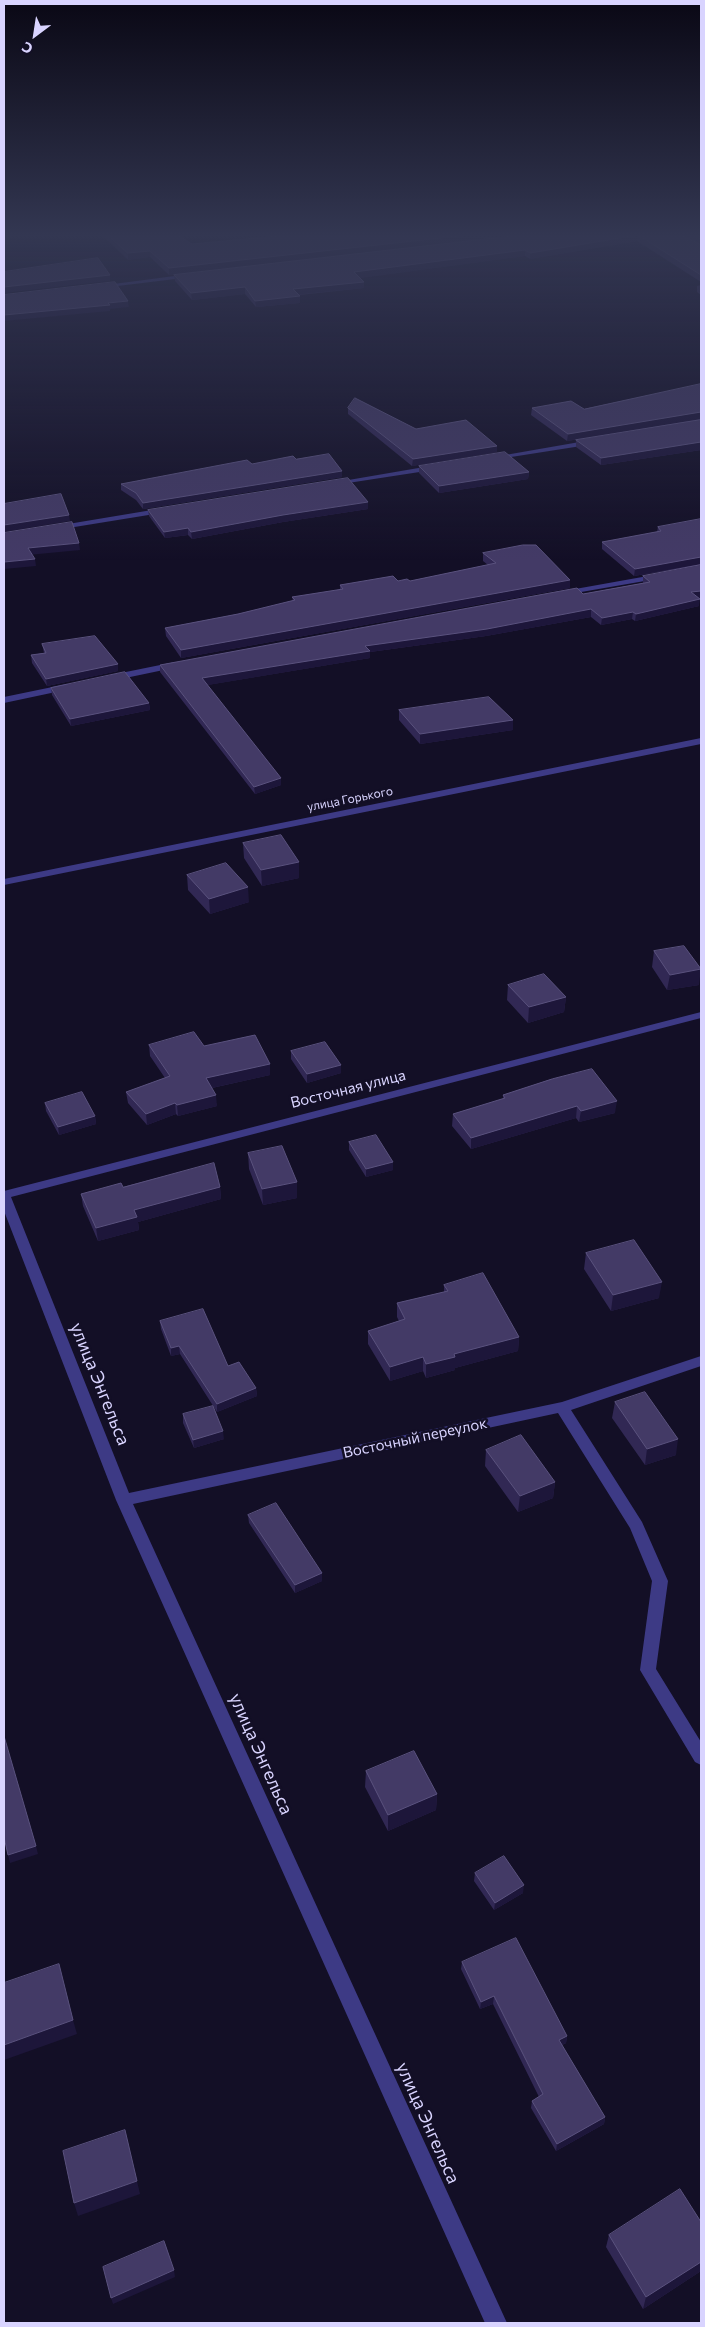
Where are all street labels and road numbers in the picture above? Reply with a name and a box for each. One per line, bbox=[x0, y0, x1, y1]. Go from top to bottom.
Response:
street label: улица Горького bbox=[306, 784, 394, 814]
street label: Восточная улица bbox=[289, 1066, 407, 1112]
street label: улица Энгельса bbox=[66, 1319, 134, 1449]
street label: Восточный переулок bbox=[341, 1414, 489, 1462]
street label: улица Энгельса bbox=[225, 1690, 297, 1818]
street label: улица Энгельса bbox=[392, 2059, 464, 2187]

